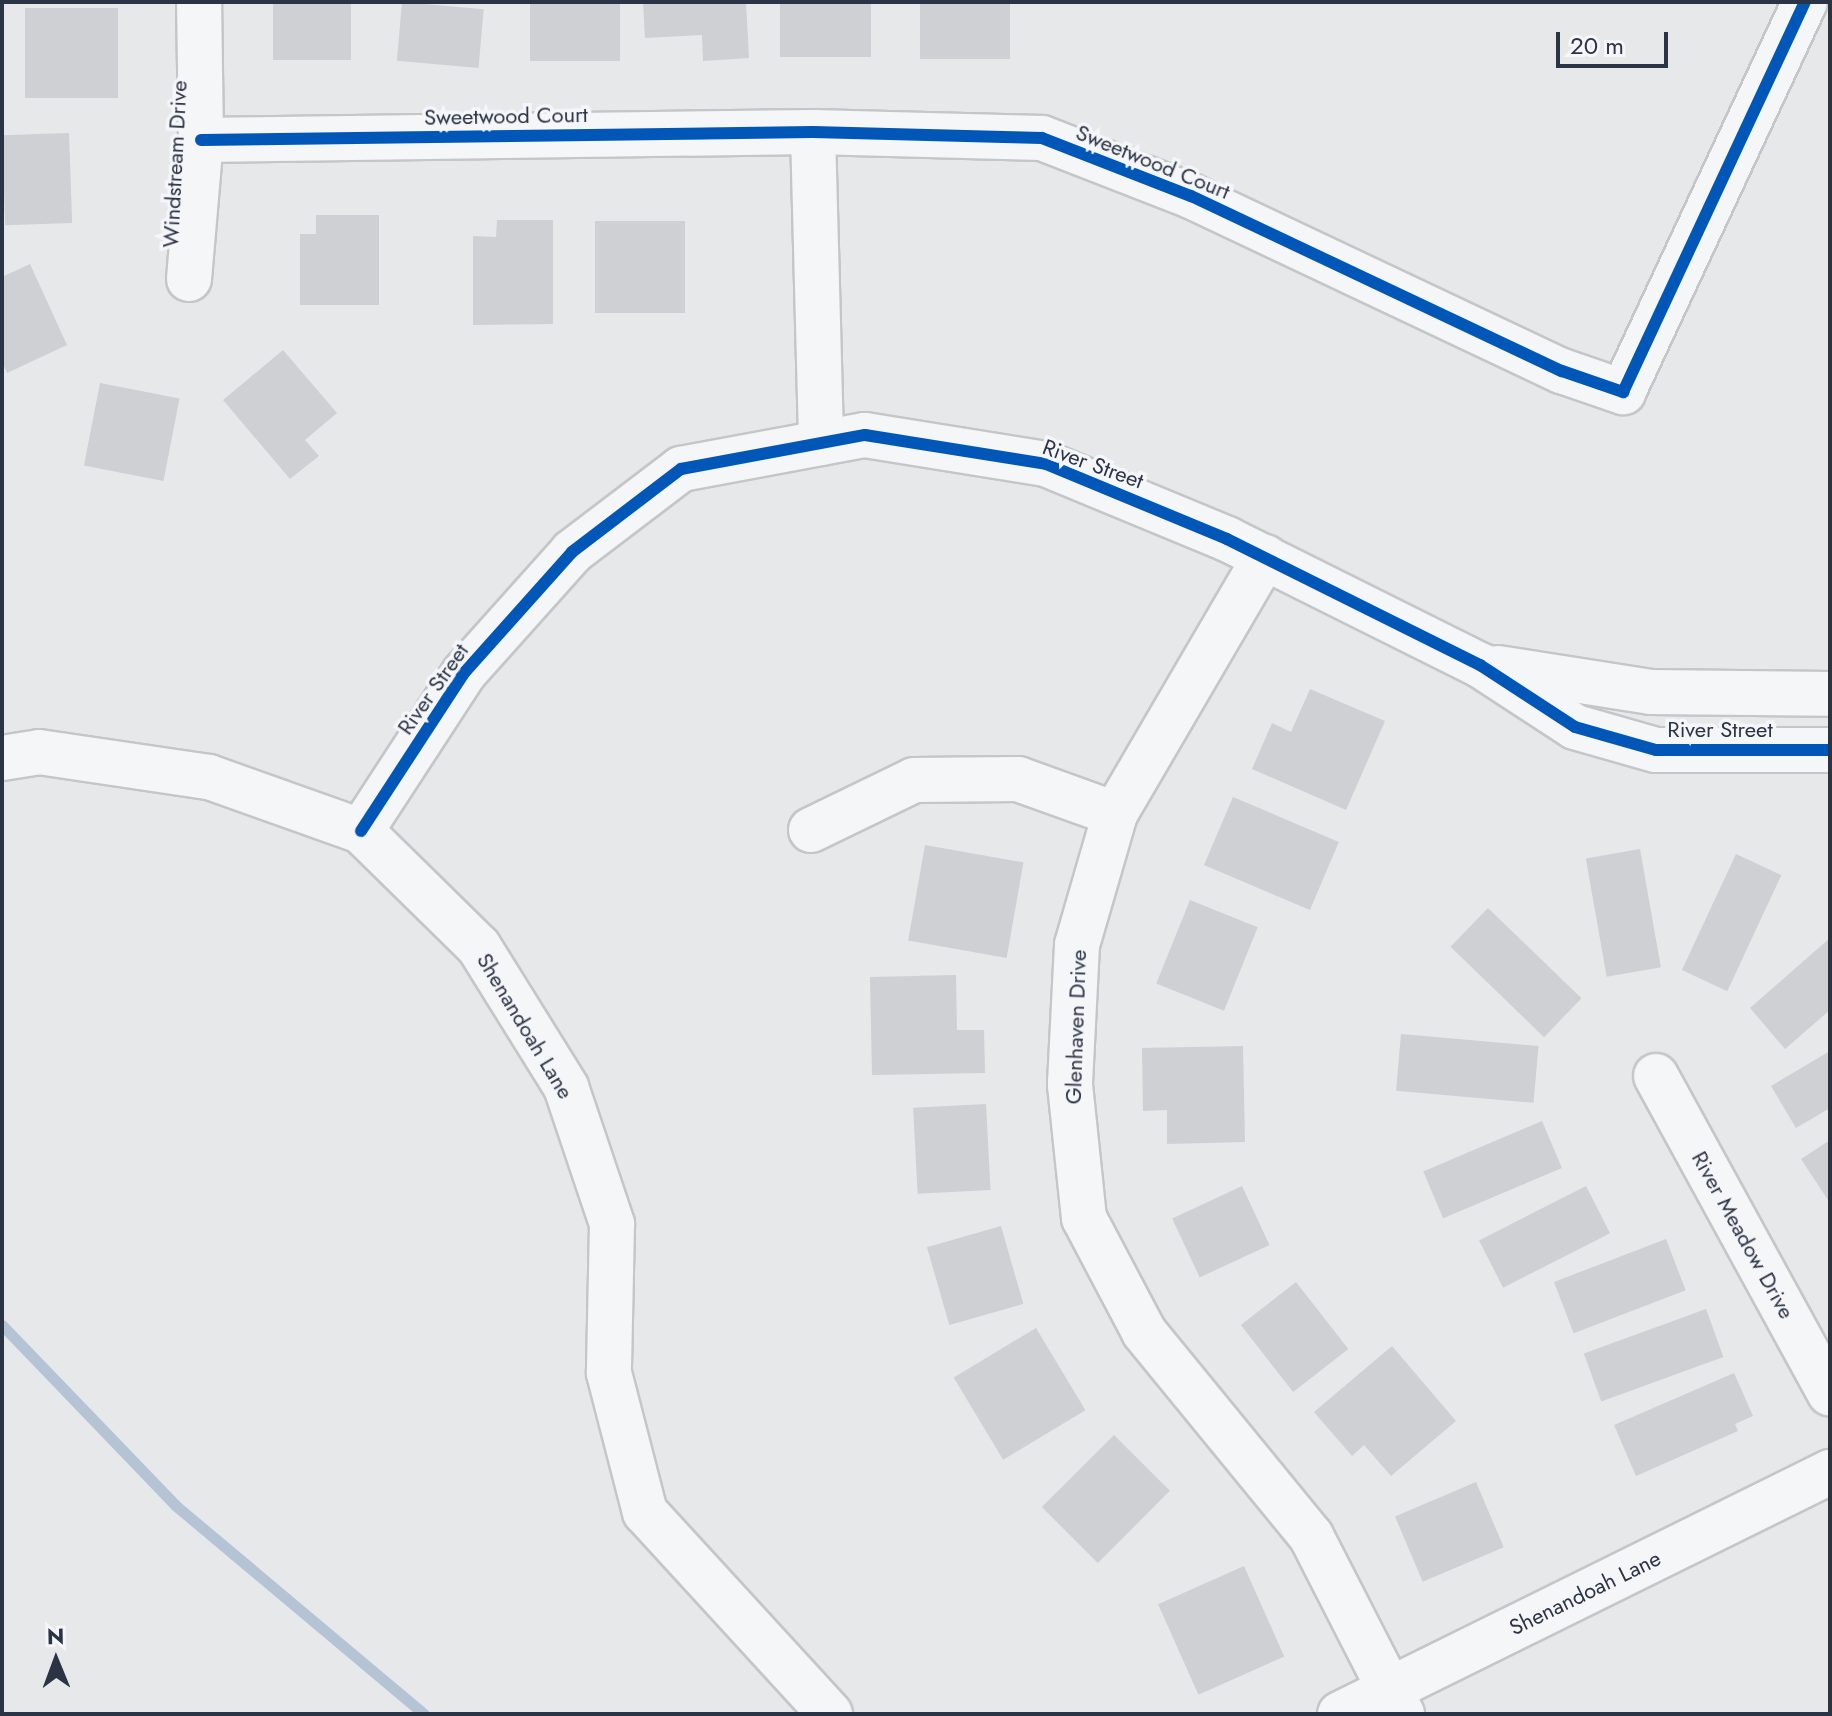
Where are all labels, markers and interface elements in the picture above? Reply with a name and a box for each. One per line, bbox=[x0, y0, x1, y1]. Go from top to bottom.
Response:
scale bar bbox=[1560, 16, 1672, 66]
text: 20 m bbox=[1570, 28, 1624, 63]
street label: Windstream Drive bbox=[157, 80, 193, 248]
street label: Sweetwood Court bbox=[424, 101, 588, 131]
street label: Sweetwood Court bbox=[1072, 119, 1234, 205]
street label: River Street bbox=[1039, 434, 1147, 494]
street label: River Street bbox=[392, 638, 474, 740]
street label: River Street bbox=[1667, 717, 1773, 743]
street label: Shenandoah Lane bbox=[471, 948, 579, 1104]
street label: Glenhaven Drive bbox=[1060, 949, 1092, 1105]
street label: River Meadow Drive bbox=[1686, 1147, 1800, 1323]
street label: Shenandoah Lane bbox=[1505, 1545, 1665, 1641]
north arrow bbox=[16, 1620, 96, 1700]
text: N bbox=[47, 1620, 65, 1652]

